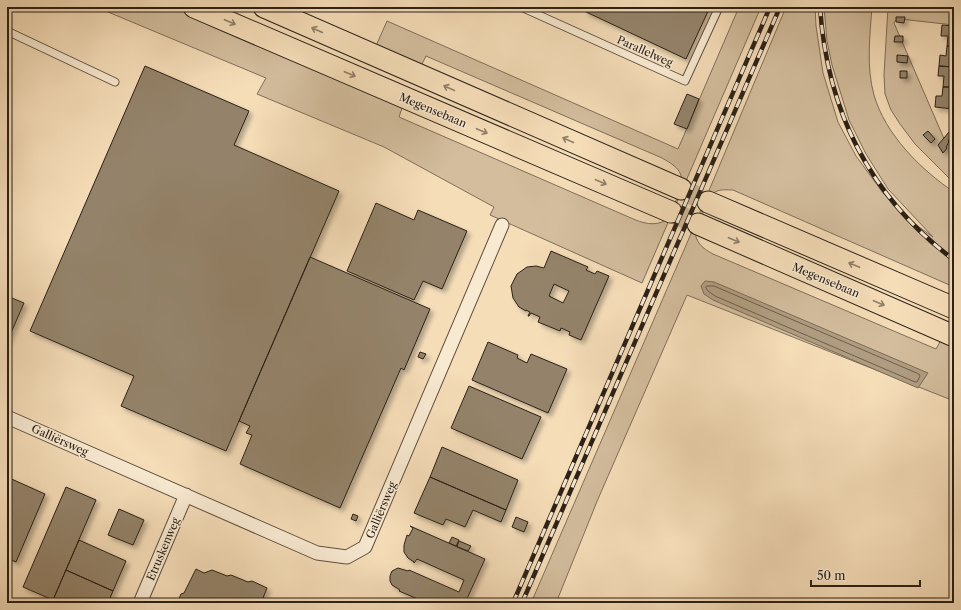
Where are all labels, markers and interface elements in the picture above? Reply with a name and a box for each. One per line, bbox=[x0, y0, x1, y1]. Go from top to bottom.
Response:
one-way arrow bbox=[224, 19, 236, 27]
one-way arrow bbox=[311, 26, 323, 33]
street label: Parallelweg bbox=[615, 32, 675, 70]
one-way arrow bbox=[343, 71, 355, 78]
one-way arrow bbox=[443, 84, 455, 91]
street label: Megensebaan bbox=[397, 90, 469, 131]
one-way arrow bbox=[475, 128, 487, 135]
one-way arrow bbox=[562, 136, 574, 143]
one-way arrow bbox=[595, 179, 607, 187]
one-way arrow bbox=[727, 237, 739, 244]
street label: Megensebaan bbox=[790, 260, 862, 301]
one-way arrow bbox=[848, 260, 860, 268]
one-way arrow bbox=[872, 300, 884, 307]
street label: Galliërsweg bbox=[29, 421, 91, 459]
street label: Galliërsweg bbox=[363, 479, 399, 541]
street label: Etruskenweg bbox=[143, 515, 183, 583]
scale bar bbox=[811, 562, 920, 588]
text: 50 m bbox=[817, 568, 846, 583]

